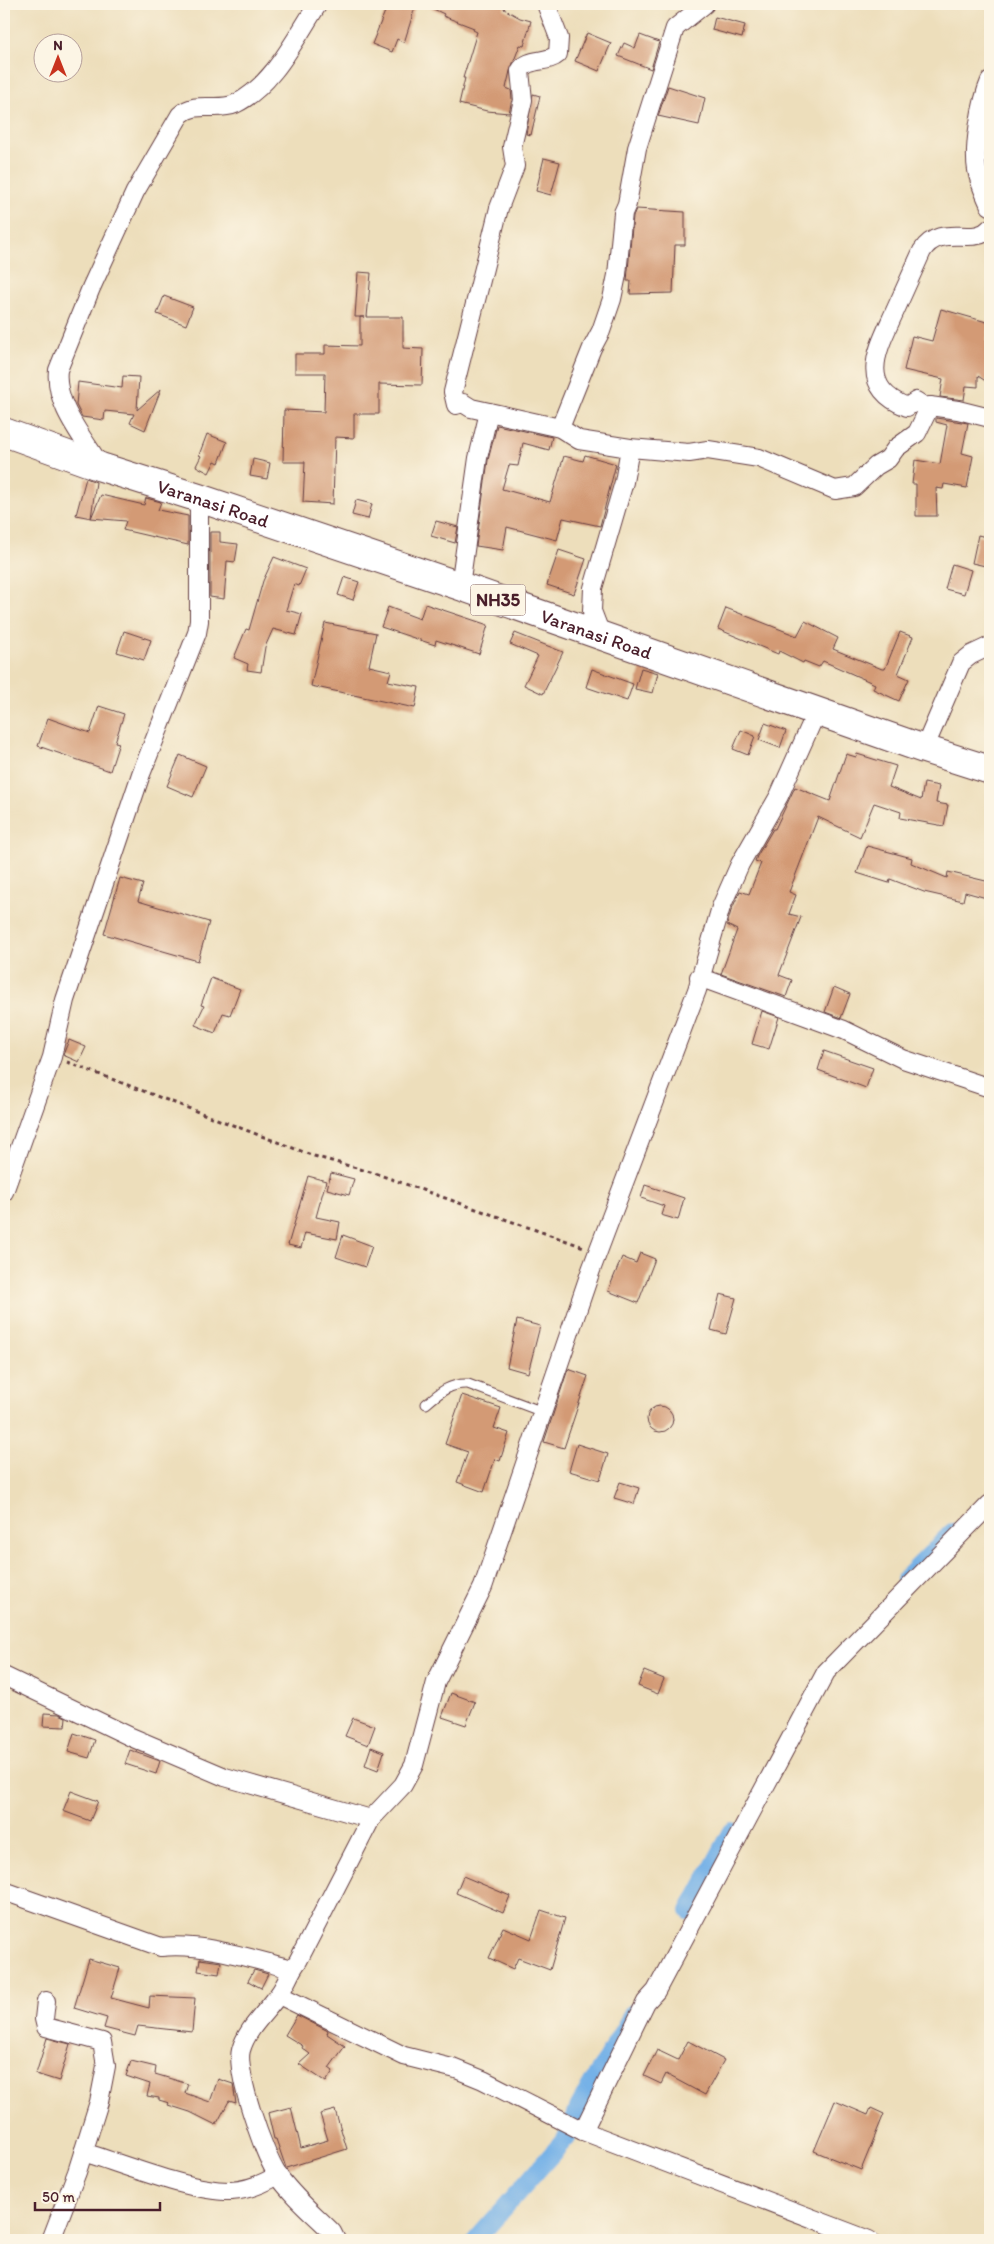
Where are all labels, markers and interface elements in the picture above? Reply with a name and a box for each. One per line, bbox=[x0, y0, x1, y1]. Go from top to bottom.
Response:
north arrow bbox=[32, 32, 82, 82]
text: N bbox=[53, 37, 63, 54]
street label: Varanasi Road bbox=[154, 474, 272, 533]
road number: NH35 bbox=[470, 584, 526, 616]
street label: Varanasi Road bbox=[538, 604, 656, 665]
scale bar bbox=[35, 2179, 160, 2211]
text: 50 m bbox=[42, 2188, 75, 2206]

